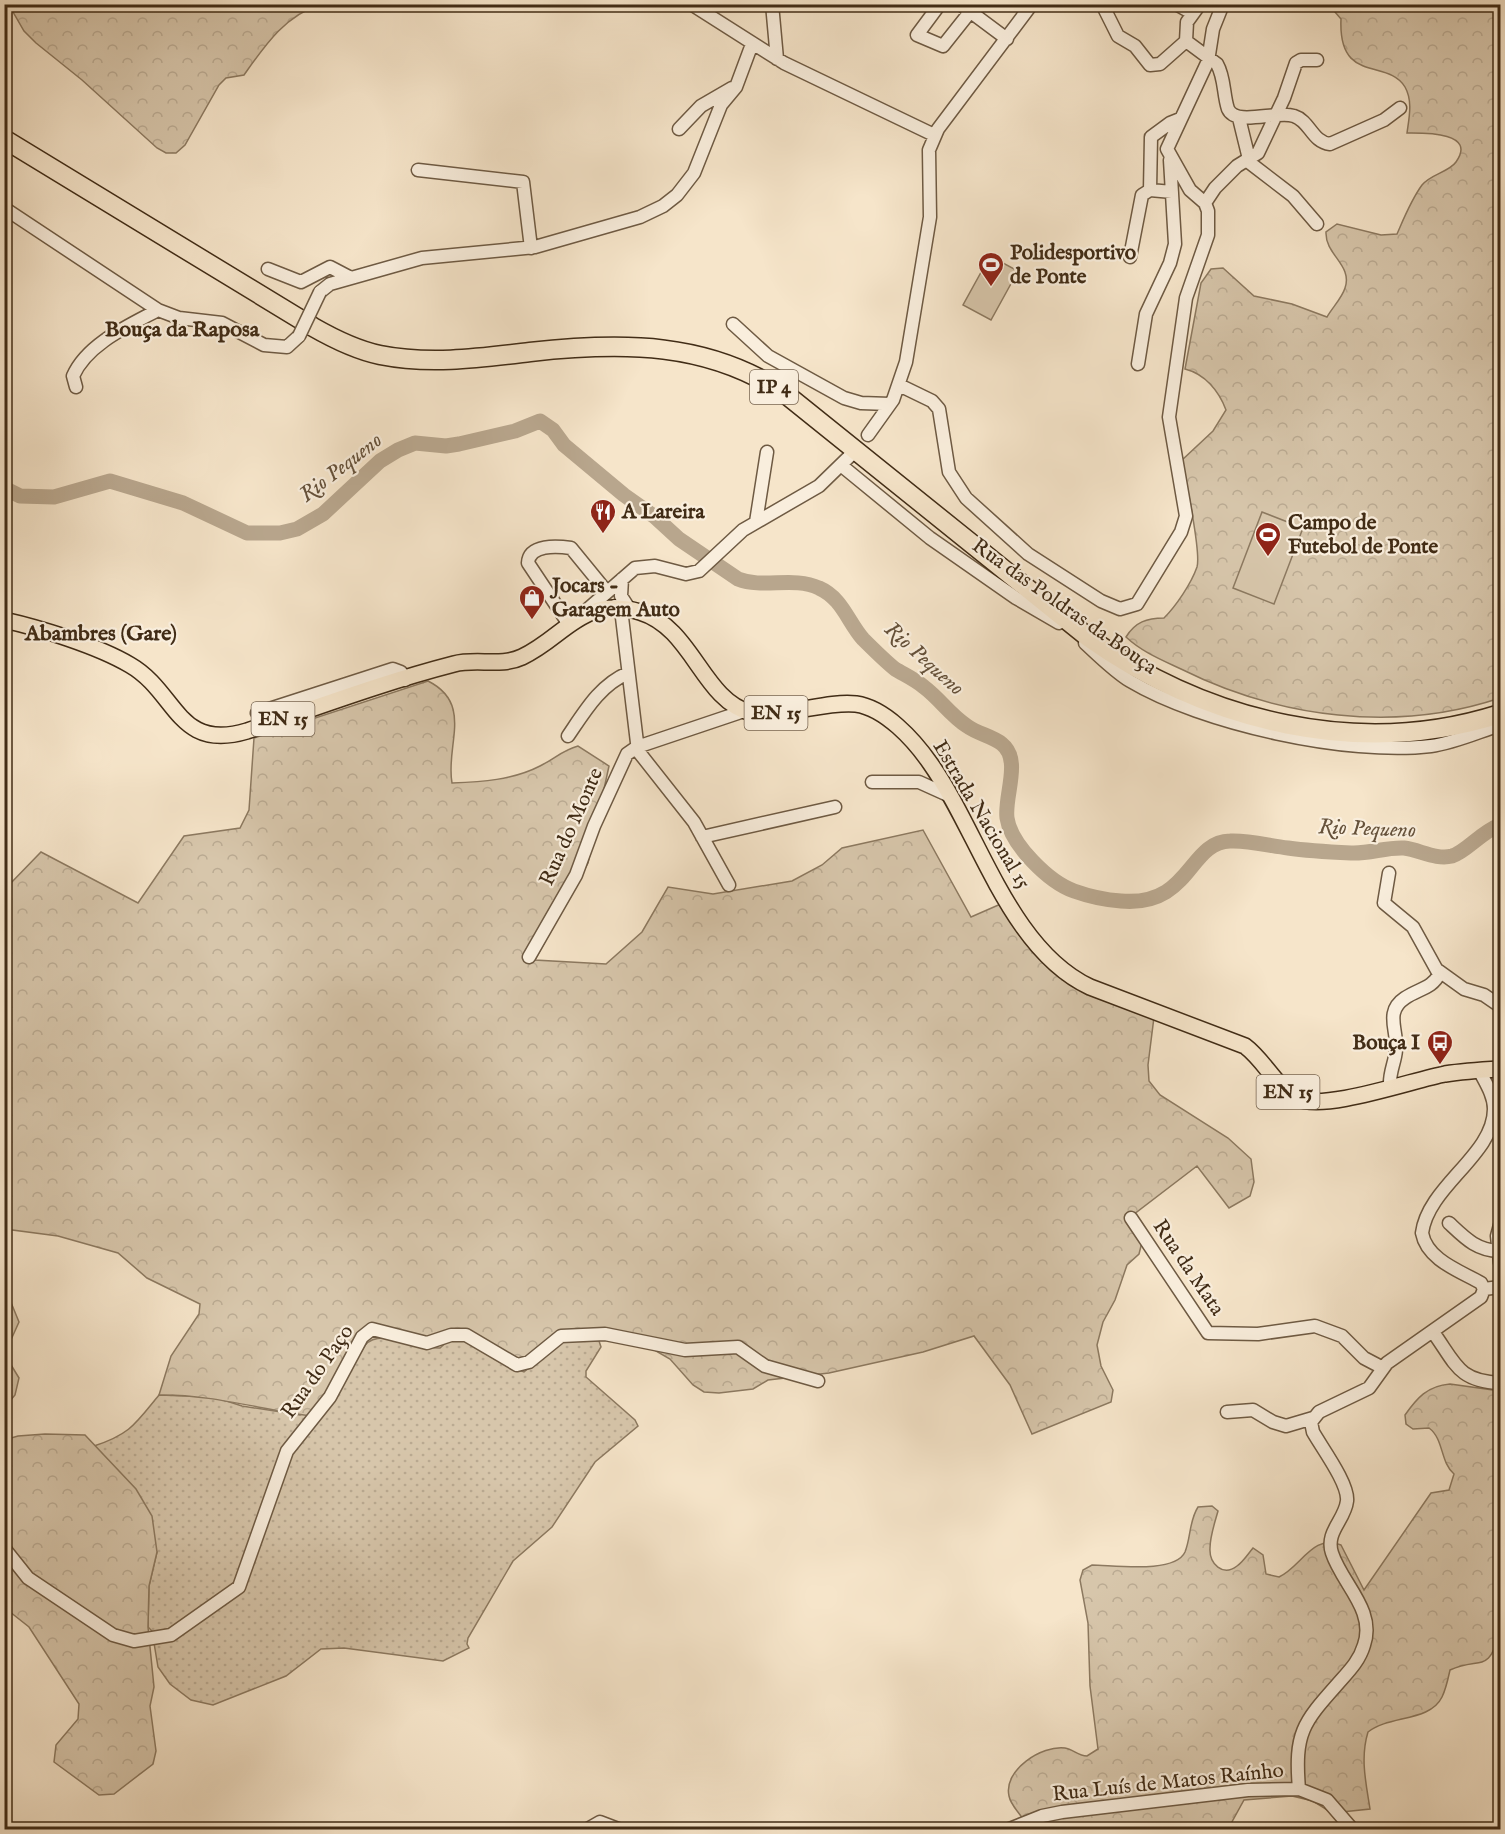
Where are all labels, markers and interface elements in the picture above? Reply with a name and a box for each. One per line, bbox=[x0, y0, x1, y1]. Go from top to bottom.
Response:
place label: Polidesportivo de Ponte bbox=[1010, 240, 1137, 291]
sports icon: Polidesportivo de Ponte bbox=[976, 250, 1006, 288]
district label: Bouça da Raposa bbox=[105, 316, 260, 344]
road number: IP 4 bbox=[750, 370, 798, 404]
water label: Rio Pequeno bbox=[294, 427, 388, 509]
restaurant icon: A Lareira bbox=[588, 497, 618, 535]
place label: A Lareira bbox=[621, 499, 705, 526]
place label: Campo de Futebol de Ponte bbox=[1288, 510, 1438, 561]
sports icon: Campo de Futebol de Ponte bbox=[1253, 520, 1283, 558]
street label: Rua das Poldras da Bouça bbox=[966, 533, 1163, 682]
place label: Jocars - Garagem Auto bbox=[549, 573, 681, 624]
shop icon: Jocars - Garagem Auto bbox=[517, 583, 547, 621]
water label: Rio Pequeno bbox=[878, 616, 970, 702]
district label: Abambres (Gare) bbox=[24, 620, 177, 648]
road number: EN 15 bbox=[744, 696, 808, 730]
road number: EN 15 bbox=[252, 702, 314, 736]
street label: Estrada Nacional 15 bbox=[926, 736, 1036, 895]
street label: Rua do Monte bbox=[534, 764, 610, 890]
water label: Rio Pequeno bbox=[1318, 813, 1416, 845]
bus stop icon: Bouça I bbox=[1425, 1028, 1455, 1066]
place label: Bouça I bbox=[1352, 1030, 1420, 1057]
road number: EN 15 bbox=[1256, 1075, 1320, 1109]
street label: Rua da Mata bbox=[1146, 1215, 1231, 1322]
street label: Rua do Paço bbox=[276, 1320, 360, 1424]
street label: Rua Luís de Matos Raínho bbox=[1051, 1757, 1285, 1809]

